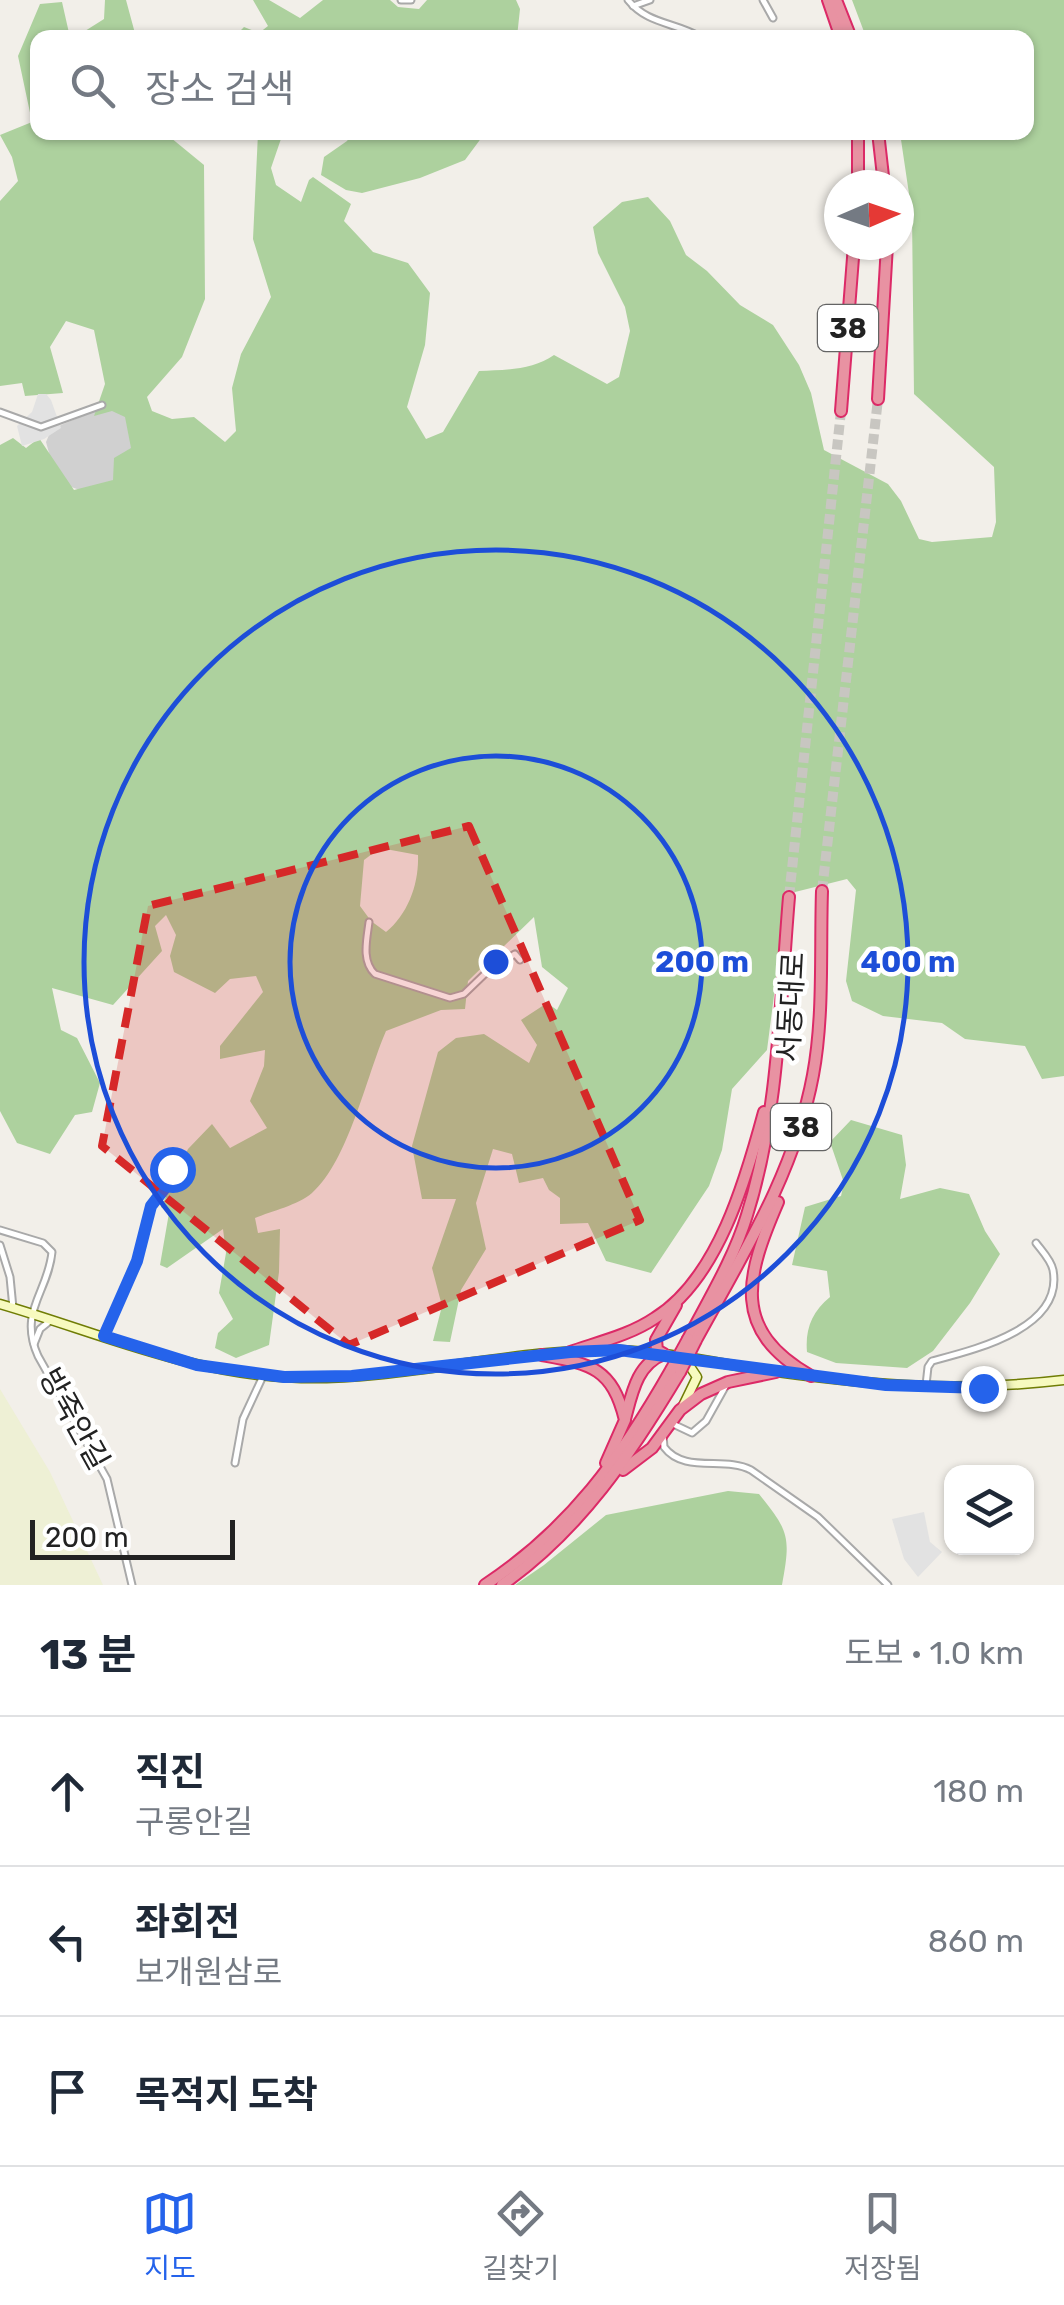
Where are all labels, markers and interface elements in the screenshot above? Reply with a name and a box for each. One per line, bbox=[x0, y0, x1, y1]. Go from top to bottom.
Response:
search box bbox=[30, 30, 1034, 140]
icon: search bbox=[65, 58, 120, 113]
text: 장소 검색 bbox=[145, 66, 294, 112]
north arrow bbox=[824, 170, 914, 260]
road number: 38 bbox=[818, 305, 878, 351]
centre of rings bbox=[478, 944, 514, 980]
text: 200 m bbox=[655, 944, 749, 980]
text: 400 m bbox=[860, 944, 956, 980]
street label: 서동대로 bbox=[770, 951, 812, 1063]
road number: 38 bbox=[771, 1104, 831, 1150]
route start bbox=[150, 1147, 196, 1193]
street label: 방죽안길 bbox=[31, 1362, 117, 1476]
route end bbox=[961, 1366, 1007, 1412]
map controls bbox=[944, 1465, 1034, 1555]
button: layers bbox=[944, 1465, 1034, 1555]
scale bar bbox=[30, 1515, 235, 1560]
text: 200 m bbox=[45, 1521, 129, 1554]
text: 13 분 bbox=[40, 1630, 136, 1680]
text: 도보 · 1.0 km bbox=[844, 1634, 1024, 1672]
text: 직진 bbox=[135, 1749, 205, 1795]
icon: ahead bbox=[40, 1764, 95, 1819]
text: 180 m bbox=[933, 1772, 1024, 1810]
text: 구롱안길 bbox=[135, 1803, 253, 1841]
text: 좌회전 bbox=[135, 1899, 240, 1945]
icon: left bbox=[40, 1914, 95, 1969]
text: 860 m bbox=[928, 1922, 1024, 1960]
text: 보개원삼로 bbox=[135, 1953, 282, 1991]
icon: arrive bbox=[40, 2064, 95, 2119]
text: 목적지 도착 bbox=[135, 2072, 318, 2118]
tab: 지도 bbox=[142, 2186, 197, 2286]
tab: 길찾기 bbox=[482, 2186, 560, 2286]
tab: 저장됨 bbox=[844, 2186, 922, 2286]

